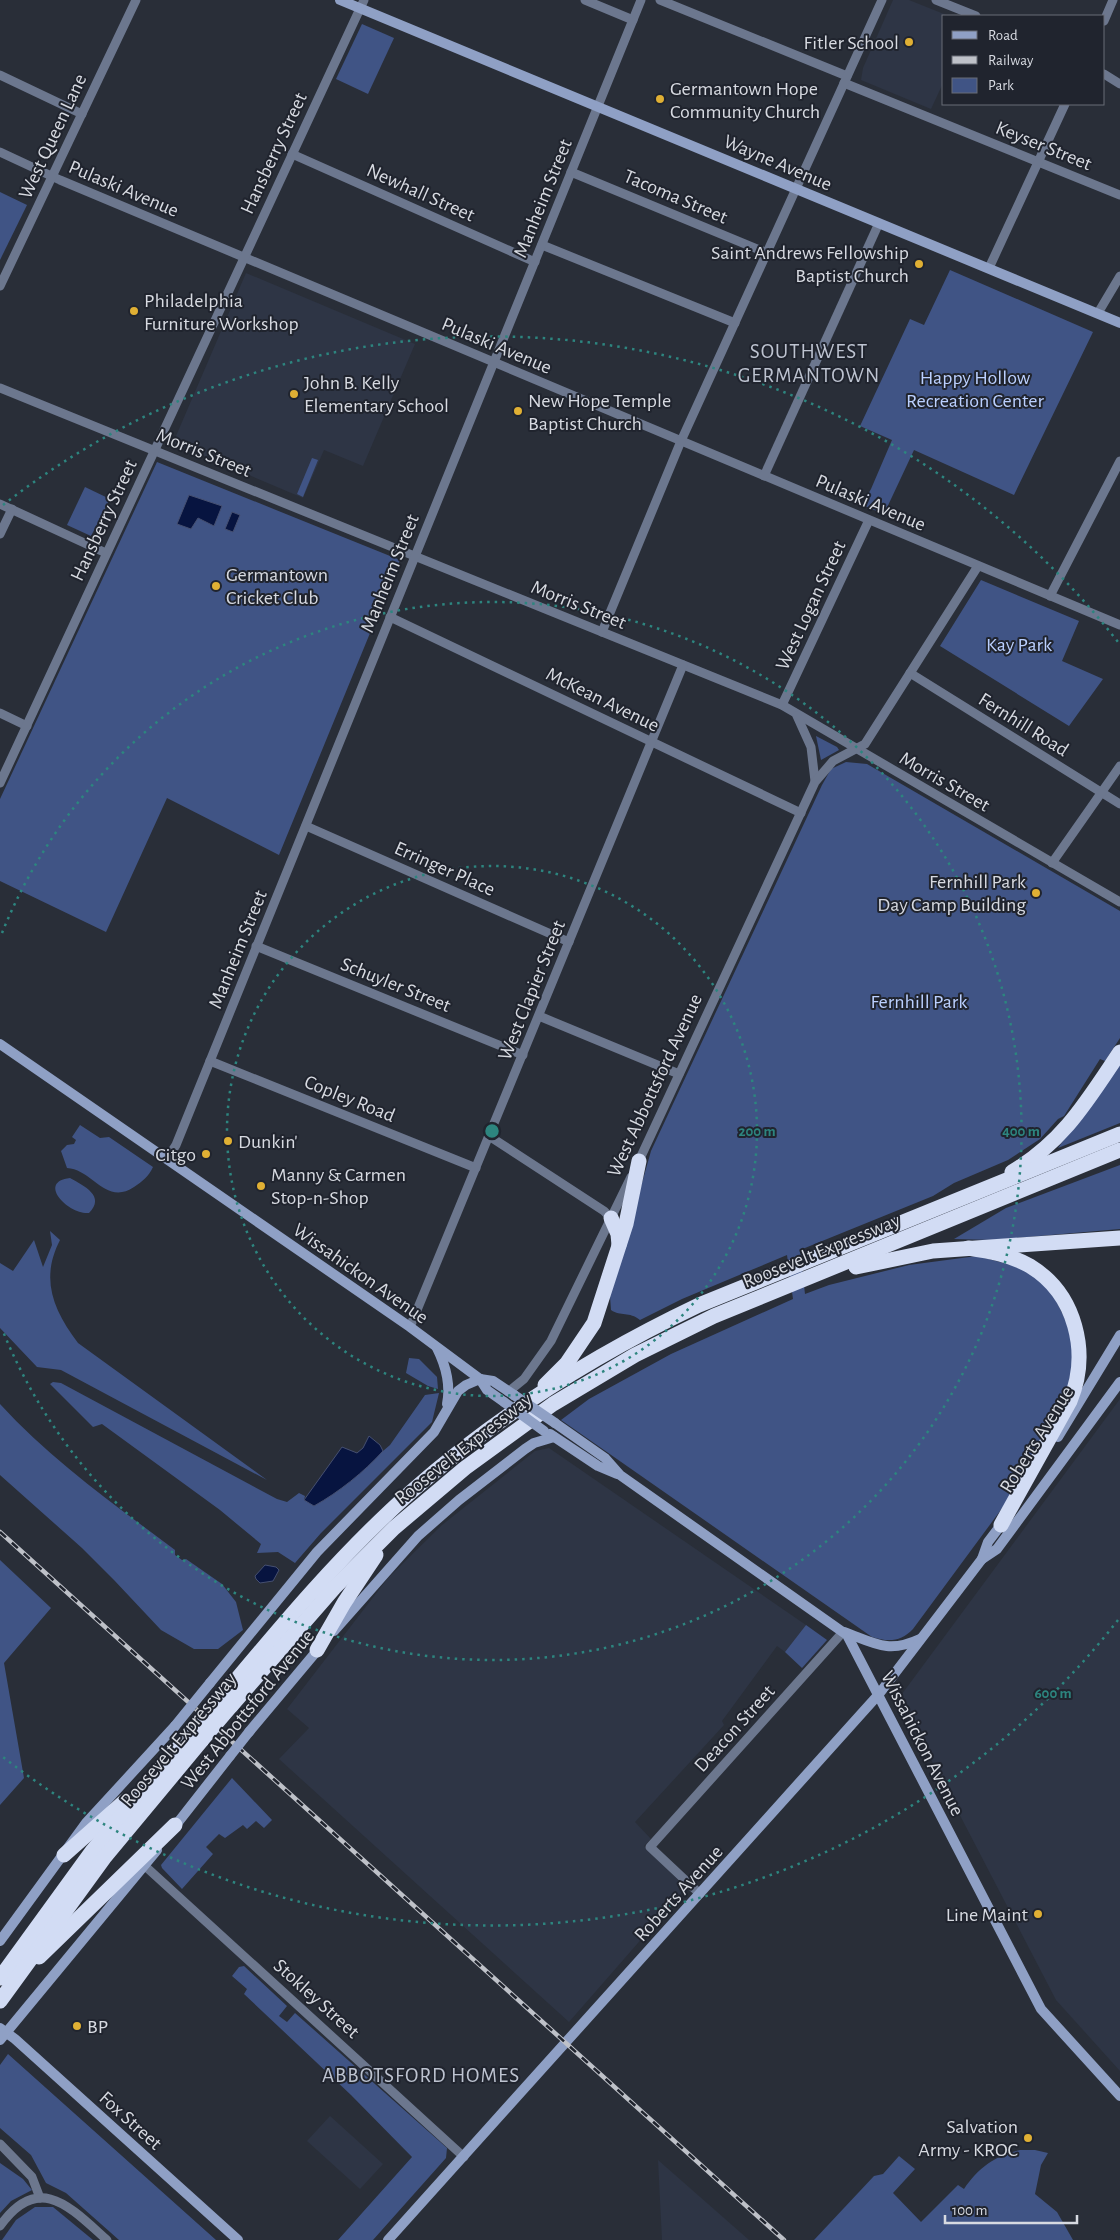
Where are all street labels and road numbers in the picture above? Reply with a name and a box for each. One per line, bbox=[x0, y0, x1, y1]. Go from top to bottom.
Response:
street label: West Queen Lane bbox=[15, 71, 91, 202]
street label: Hansberry Street bbox=[237, 89, 311, 217]
street label: Keyser Street bbox=[993, 118, 1095, 174]
street label: Wayne Avenue bbox=[721, 131, 835, 195]
street label: Manheim Street bbox=[510, 136, 576, 260]
street label: Pulaski Avenue bbox=[66, 157, 182, 221]
street label: Newhall Street bbox=[364, 160, 478, 226]
street label: Tacoma Street bbox=[621, 166, 731, 228]
street label: Pulaski Avenue bbox=[439, 314, 555, 378]
street label: Morris Street bbox=[153, 425, 255, 481]
street label: Hansberry Street bbox=[67, 456, 141, 584]
street label: Pulaski Avenue bbox=[813, 471, 929, 535]
street label: Manheim Street bbox=[357, 511, 423, 635]
street label: West Logan Street bbox=[772, 537, 850, 673]
street label: Morris Street bbox=[528, 577, 630, 633]
street label: McKean Avenue bbox=[543, 664, 662, 736]
street label: Fernhill Road bbox=[975, 689, 1072, 760]
street label: Morris Street bbox=[896, 748, 994, 816]
street label: Erringer Place bbox=[391, 838, 498, 900]
street label: Manheim Street bbox=[205, 887, 271, 1011]
street label: West Clapier Street bbox=[495, 917, 569, 1063]
street label: Schuyler Street bbox=[338, 954, 454, 1016]
street label: West Abbottsford Avenue bbox=[604, 991, 706, 1180]
street label: Copley Road bbox=[301, 1072, 398, 1126]
street label: Roosevelt Expressway bbox=[740, 1210, 903, 1292]
street label: Wissahickon Avenue bbox=[289, 1220, 432, 1328]
street label: Roberts Avenue bbox=[996, 1383, 1078, 1496]
street label: Roosevelt Expressway bbox=[391, 1389, 536, 1508]
street label: West Abbottsford Avenue bbox=[177, 1626, 318, 1793]
street label: Roosevelt Expressway bbox=[117, 1668, 241, 1810]
street label: Wissahickon Avenue bbox=[877, 1668, 967, 1819]
street label: Deacon Street bbox=[691, 1681, 779, 1776]
street label: Roberts Avenue bbox=[631, 1842, 727, 1946]
street label: Stokley Street bbox=[270, 1955, 363, 2043]
street label: Fox Street bbox=[95, 2088, 166, 2154]

